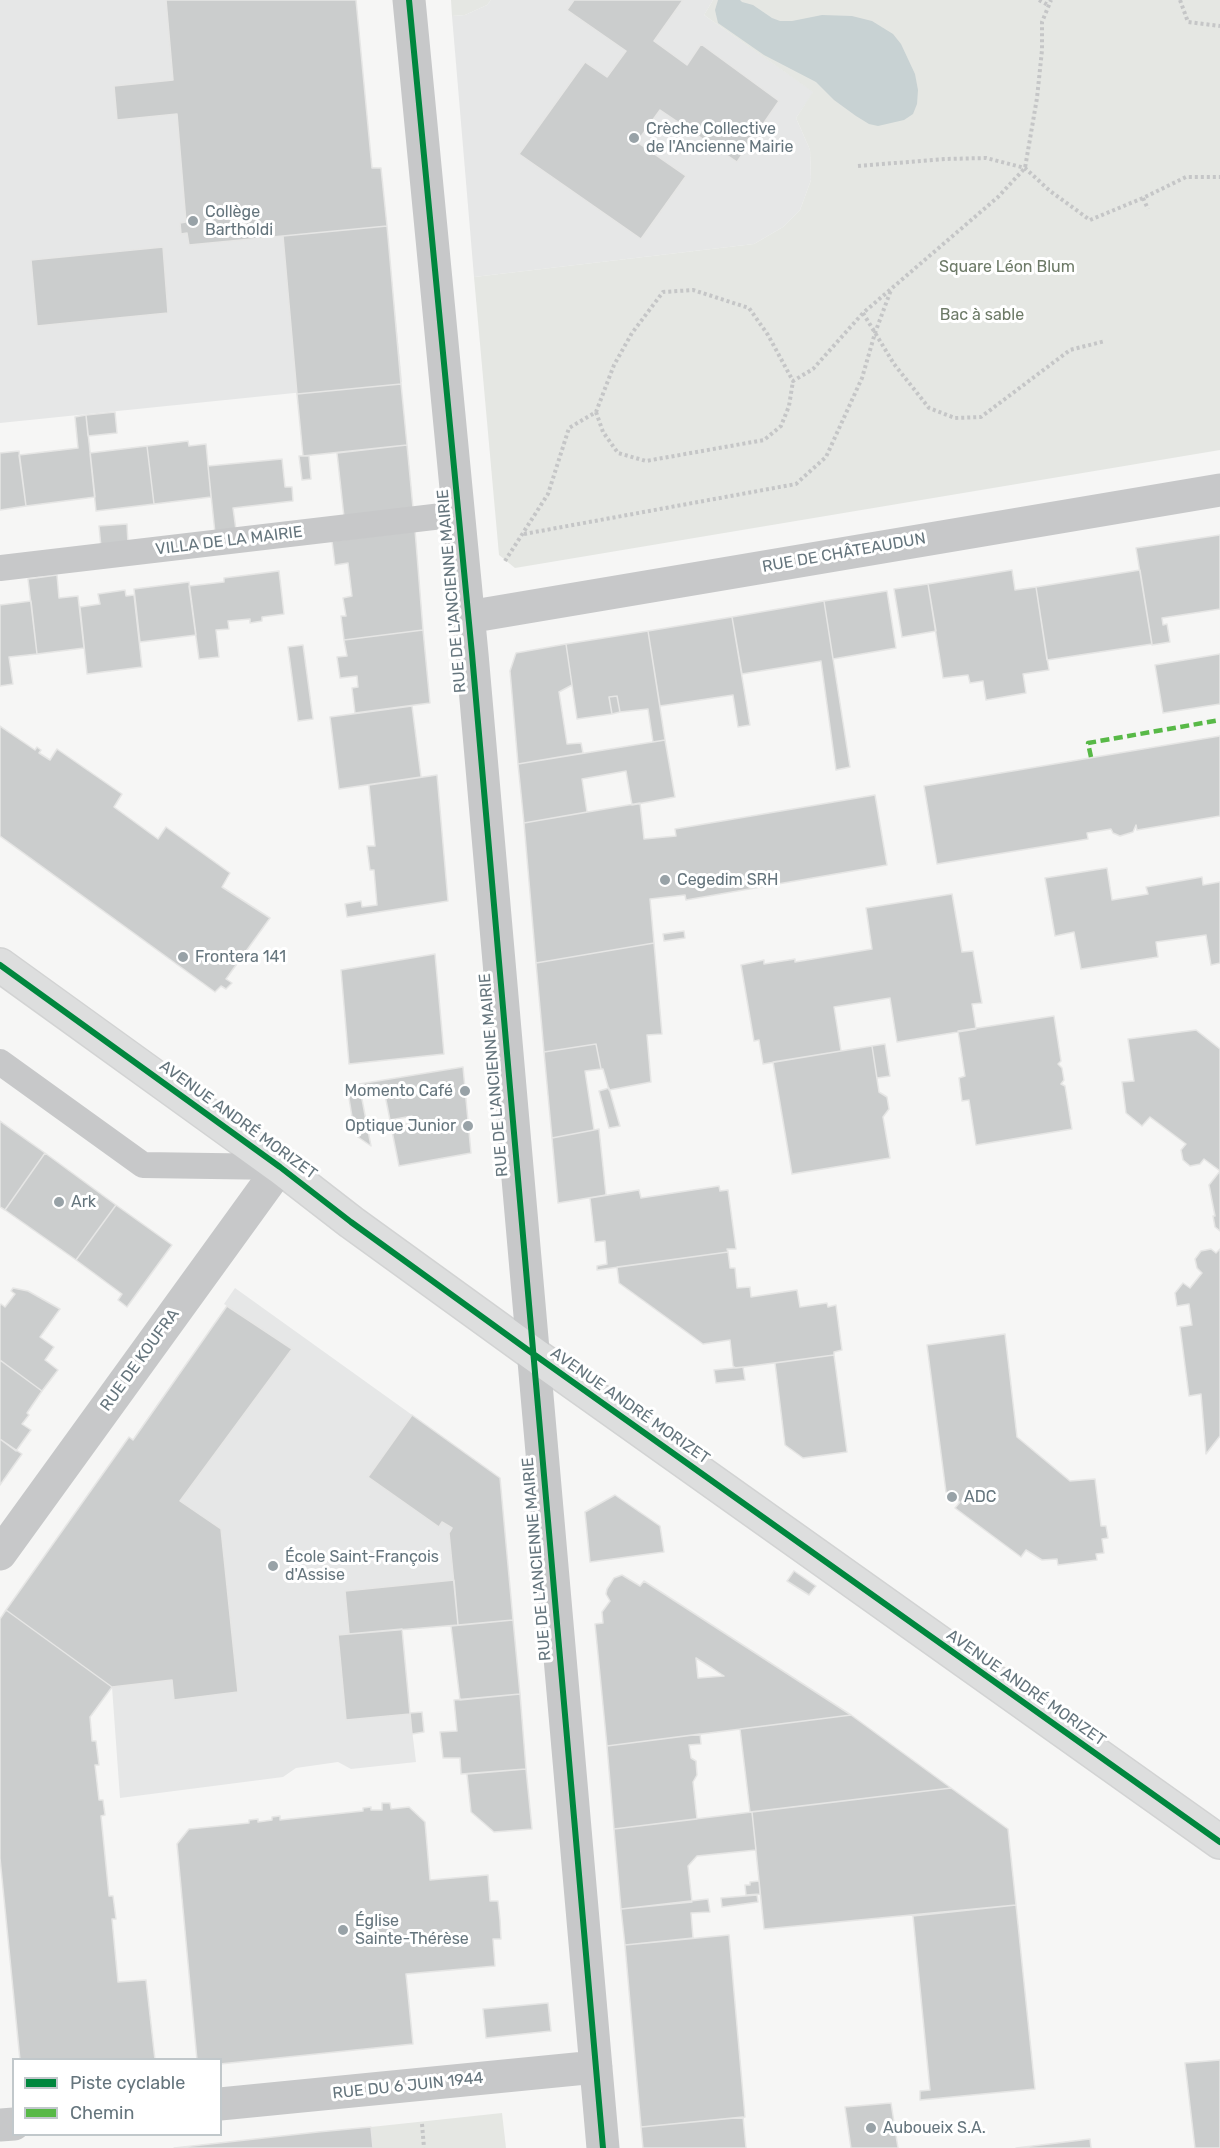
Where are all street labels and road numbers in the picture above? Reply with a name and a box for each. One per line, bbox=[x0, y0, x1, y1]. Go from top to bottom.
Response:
street label: RUE DE L'ANCIENNE MAIRIE bbox=[434, 488, 470, 694]
street label: VILLA DE LA MAIRIE bbox=[154, 522, 304, 560]
street label: RUE DE CHÂTEAUDUN bbox=[761, 529, 927, 577]
street label: RUE DE L'ANCIENNE MAIRIE bbox=[476, 972, 512, 1178]
street label: AVENUE ANDRÉ MORIZET bbox=[156, 1056, 320, 1184]
street label: RUE DE KOUFRA bbox=[97, 1305, 183, 1415]
street label: AVENUE ANDRÉ MORIZET bbox=[547, 1344, 713, 1468]
street label: RUE DE L'ANCIENNE MAIRIE bbox=[519, 1456, 555, 1662]
street label: AVENUE ANDRÉ MORIZET bbox=[943, 1626, 1109, 1750]
street label: RUE DU 6 JUIN 1944 bbox=[332, 2069, 484, 2103]

